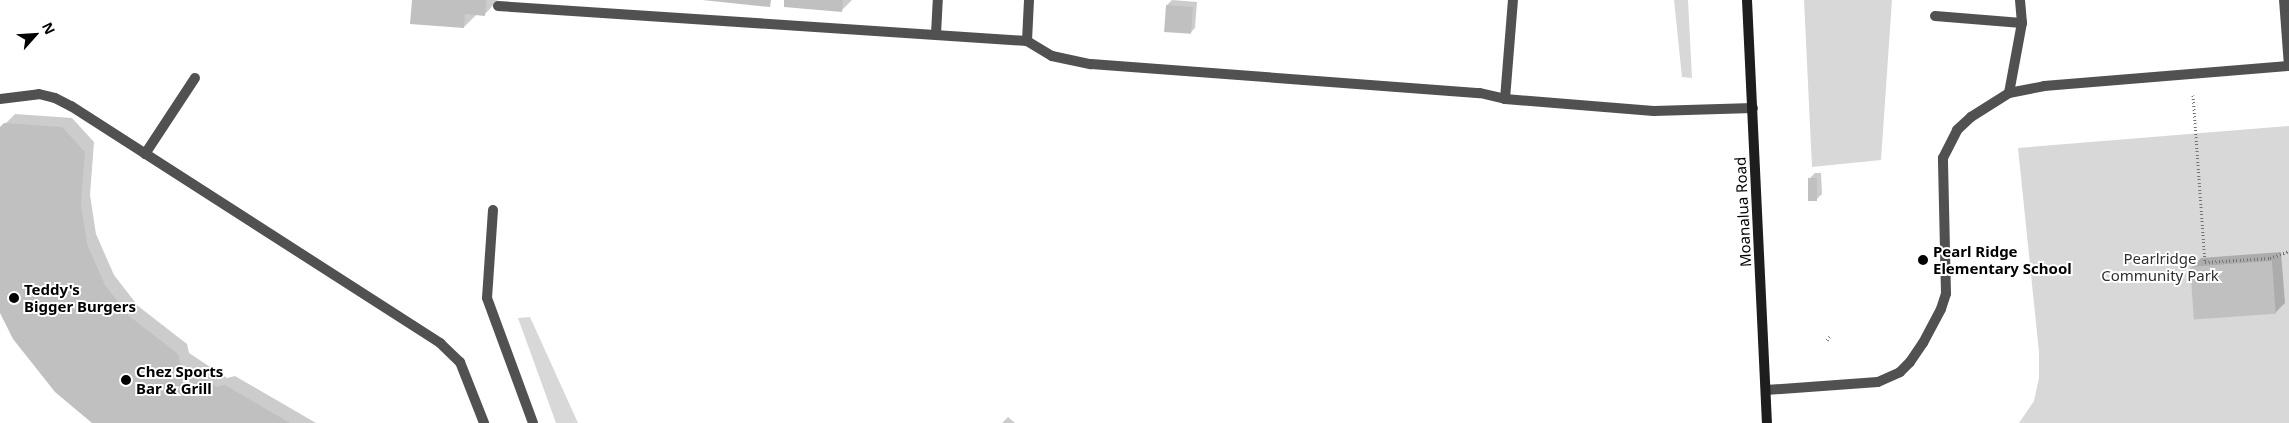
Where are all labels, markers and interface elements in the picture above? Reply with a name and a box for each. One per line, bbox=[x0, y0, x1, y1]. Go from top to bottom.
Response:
north arrow bbox=[10, 10, 60, 60]
text: N bbox=[38, 19, 60, 37]
street label: Moanalua Road bbox=[1731, 156, 1755, 268]
place label: Pearl Ridge Elementary School bbox=[1933, 242, 2072, 277]
park label: Pearlridge Community Park bbox=[2101, 249, 2219, 284]
marker: Pearl Ridge Elementary School bbox=[1917, 254, 1929, 266]
place label: Teddy's Bigger Burgers bbox=[24, 280, 136, 315]
marker: Teddy's Bigger Burgers bbox=[8, 292, 20, 304]
place label: Chez Sports Bar & Grill bbox=[136, 362, 223, 397]
marker: Chez Sports Bar & Grill bbox=[120, 374, 132, 386]

